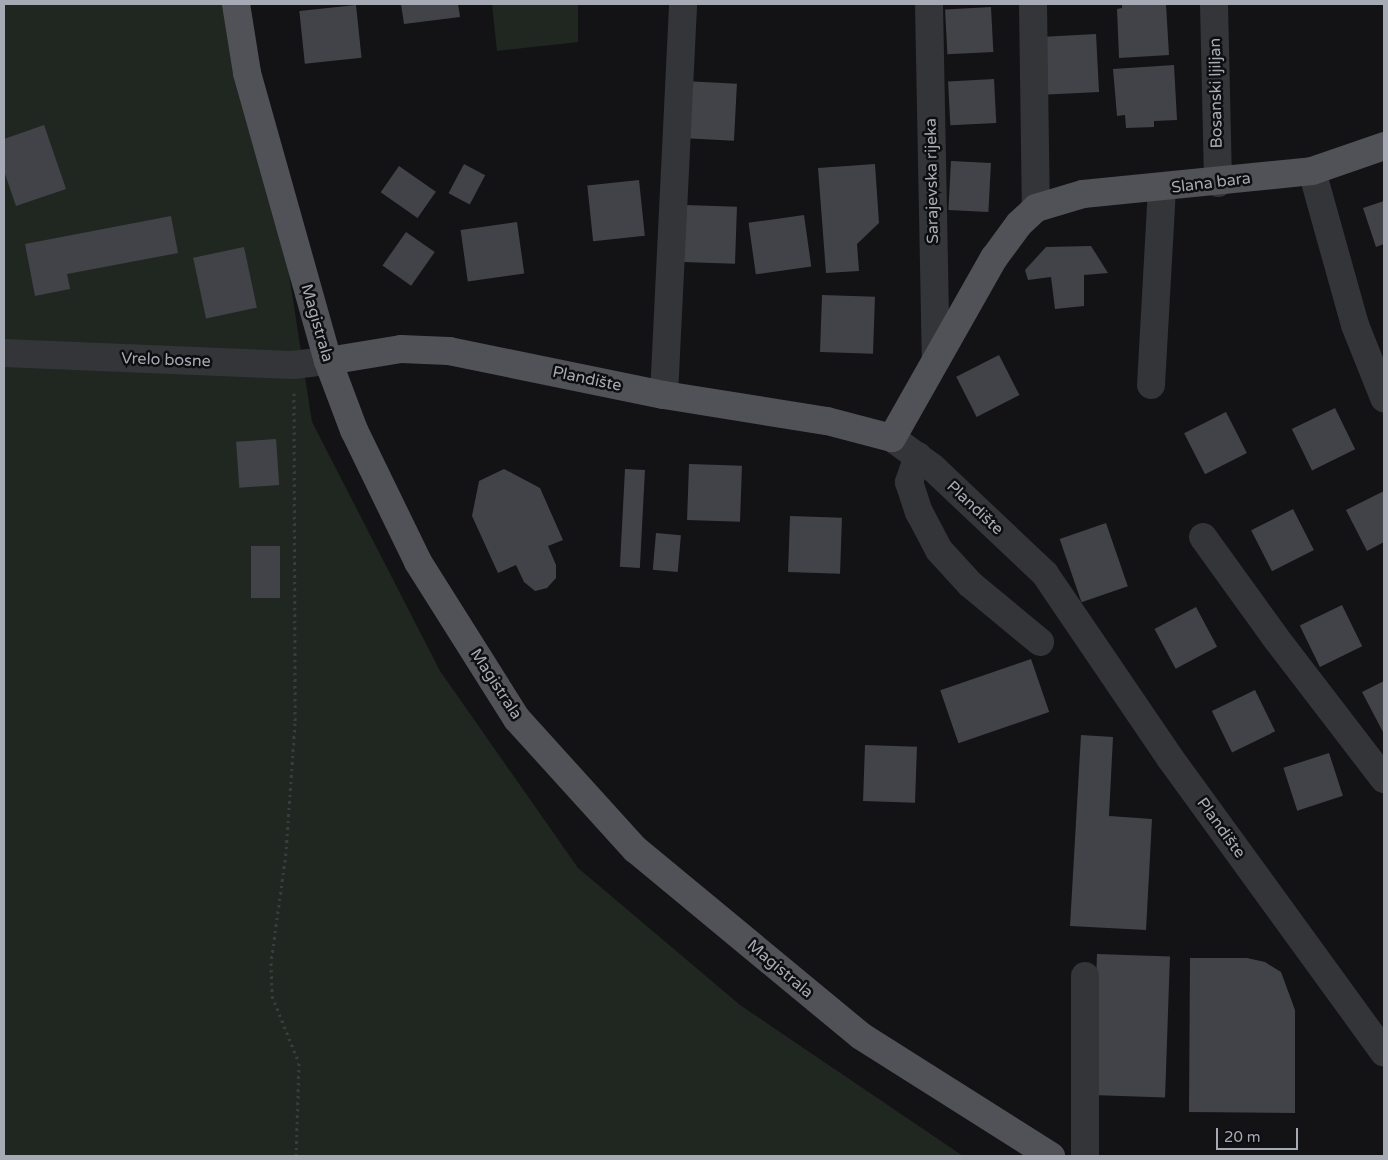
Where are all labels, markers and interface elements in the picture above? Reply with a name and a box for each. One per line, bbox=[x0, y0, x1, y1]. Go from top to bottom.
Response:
street label: Bosanski ljiljan bbox=[1205, 38, 1227, 148]
street label: Sarajevska rijeka bbox=[921, 118, 943, 244]
street label: Slana bara bbox=[1170, 169, 1252, 197]
street label: Magistrala bbox=[297, 282, 337, 364]
street label: Vrelo bosne bbox=[121, 349, 211, 371]
street label: Plandište bbox=[551, 362, 623, 396]
street label: Plandište bbox=[943, 477, 1007, 539]
street label: Magistrala bbox=[466, 645, 526, 723]
street label: Plandište bbox=[1193, 794, 1249, 862]
street label: Magistrala bbox=[743, 936, 817, 1002]
scale bar bbox=[1218, 1118, 1300, 1150]
text: 20 m bbox=[1224, 1128, 1261, 1146]

